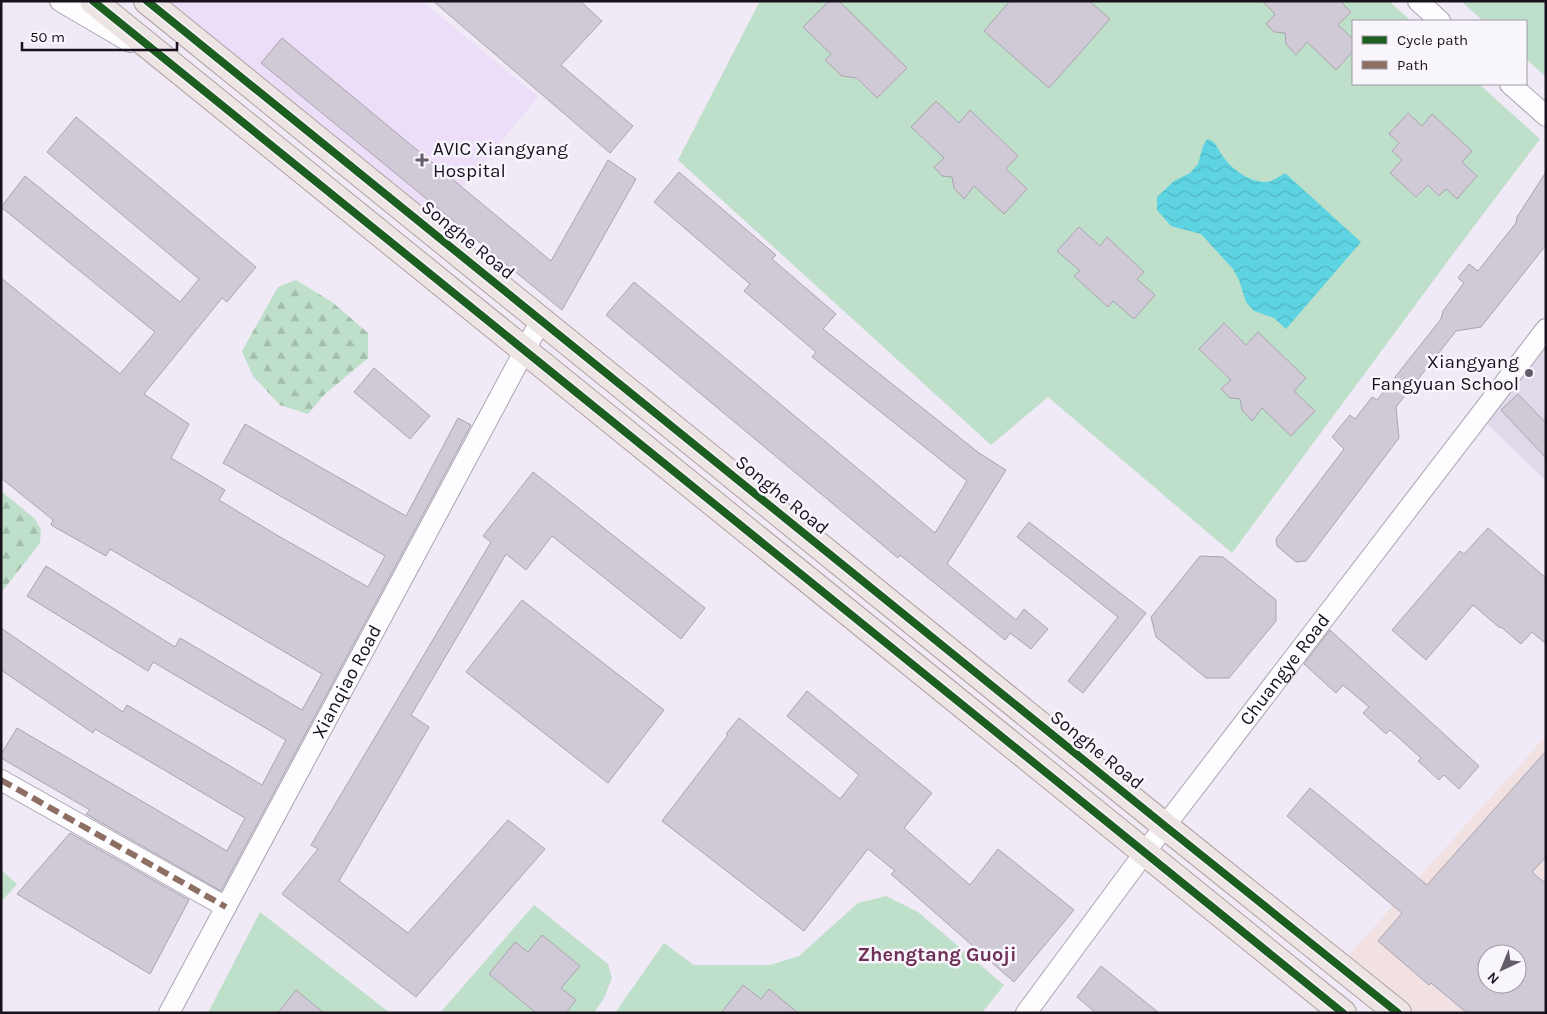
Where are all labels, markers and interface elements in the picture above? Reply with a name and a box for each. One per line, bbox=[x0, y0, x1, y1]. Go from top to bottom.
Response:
scale bar bbox=[22, 20, 178, 52]
legend bbox=[1352, 20, 1527, 85]
text: 50 m bbox=[30, 28, 65, 46]
text: Cycle path bbox=[1397, 31, 1468, 49]
text: Path bbox=[1397, 56, 1428, 74]
place label: AVIC Xiangyang Hospital bbox=[433, 138, 568, 182]
marker: AVIC Xiangyang Hospital bbox=[415, 153, 429, 167]
street label: Songhe Road bbox=[417, 196, 519, 284]
place label: Xiangyang Fangyuan School bbox=[1371, 351, 1519, 395]
marker: Xiangyang Fangyuan School bbox=[1523, 367, 1535, 379]
street label: Songhe Road bbox=[731, 451, 833, 539]
street label: Chuangye Road bbox=[1235, 610, 1334, 730]
street label: Xianqiao Road bbox=[307, 621, 386, 742]
street label: Songhe Road bbox=[1046, 706, 1148, 794]
district label: Zhengtang Guoji bbox=[857, 943, 1017, 966]
north arrow bbox=[1477, 944, 1527, 994]
text: N bbox=[1484, 968, 1503, 988]

